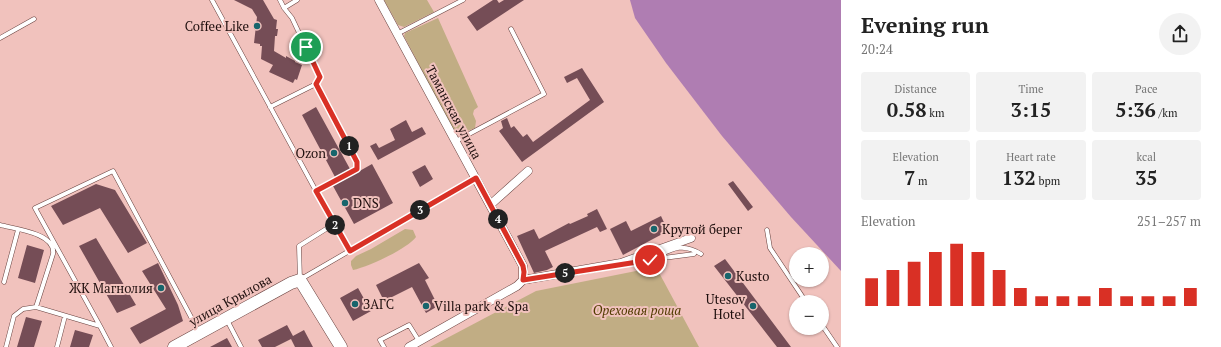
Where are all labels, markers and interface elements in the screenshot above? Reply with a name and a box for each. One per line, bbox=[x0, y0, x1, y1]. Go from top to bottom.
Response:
text: Evening run bbox=[861, 10, 989, 39]
button: share bbox=[1159, 13, 1201, 55]
place label: Coffee Like bbox=[185, 17, 249, 35]
marker: Coffee Like bbox=[252, 21, 262, 31]
pin bbox=[289, 30, 323, 64]
icon: arrive bbox=[295, 36, 317, 58]
text: 20:24 bbox=[861, 40, 893, 58]
street label: Таманская улица bbox=[422, 62, 487, 162]
text: Distance bbox=[894, 82, 937, 96]
text: Time bbox=[1018, 82, 1044, 96]
text: Pace bbox=[1135, 82, 1158, 96]
text: 0.58 bbox=[887, 96, 927, 123]
text: 3:15 bbox=[1011, 96, 1051, 123]
text: 5:36 bbox=[1115, 96, 1156, 123]
text: km bbox=[927, 106, 945, 120]
text: /km bbox=[1156, 106, 1178, 120]
pin: 1 bbox=[339, 136, 359, 156]
text: 1 bbox=[346, 139, 352, 153]
place label: Ozon bbox=[296, 144, 326, 162]
marker: Ozon bbox=[329, 148, 339, 158]
text: Elevation bbox=[893, 150, 939, 164]
text: Heart rate bbox=[1006, 150, 1056, 164]
text: kcal bbox=[1137, 150, 1156, 164]
text: 7 bbox=[904, 164, 915, 191]
text: 132 bbox=[1002, 164, 1036, 191]
text: 35 bbox=[1135, 164, 1158, 191]
text: m bbox=[915, 174, 927, 188]
text: bpm bbox=[1036, 174, 1060, 188]
place label: DNS bbox=[353, 194, 379, 212]
marker: DNS bbox=[340, 198, 350, 208]
pin: 3 bbox=[410, 200, 430, 220]
text: 3 bbox=[417, 203, 423, 217]
pin: 4 bbox=[488, 209, 508, 229]
text: 4 bbox=[495, 212, 501, 226]
text: Elevation bbox=[861, 212, 916, 230]
text: 251–257 m bbox=[1137, 212, 1201, 230]
pin: 2 bbox=[325, 215, 345, 235]
text: 2 bbox=[332, 218, 338, 232]
place label: Крутой берег bbox=[662, 220, 742, 238]
marker: Крутой берег bbox=[649, 224, 659, 234]
pin bbox=[633, 243, 667, 277]
map controls bbox=[789, 247, 829, 335]
button: + bbox=[789, 247, 829, 287]
icon: check bbox=[639, 249, 661, 271]
pin: 5 bbox=[555, 263, 575, 283]
text: 5 bbox=[562, 266, 568, 280]
place label: Kusto bbox=[736, 267, 770, 285]
street label: улица Крылова bbox=[184, 270, 275, 331]
marker: Kusto bbox=[723, 271, 733, 281]
place label: ЖК Магнолия bbox=[69, 279, 153, 297]
marker: ЖК Магнолия bbox=[156, 283, 166, 293]
place label: Utesov Hotel bbox=[706, 290, 745, 323]
place label: ЗАГС bbox=[363, 295, 394, 313]
button: − bbox=[789, 295, 829, 335]
place label: Villa park & Spa bbox=[434, 297, 529, 315]
marker: ЗАГС bbox=[350, 299, 360, 309]
marker: Villa park & Spa bbox=[421, 301, 431, 311]
park label: Ореховая роща bbox=[593, 301, 681, 319]
marker: Utesov Hotel bbox=[748, 301, 758, 311]

